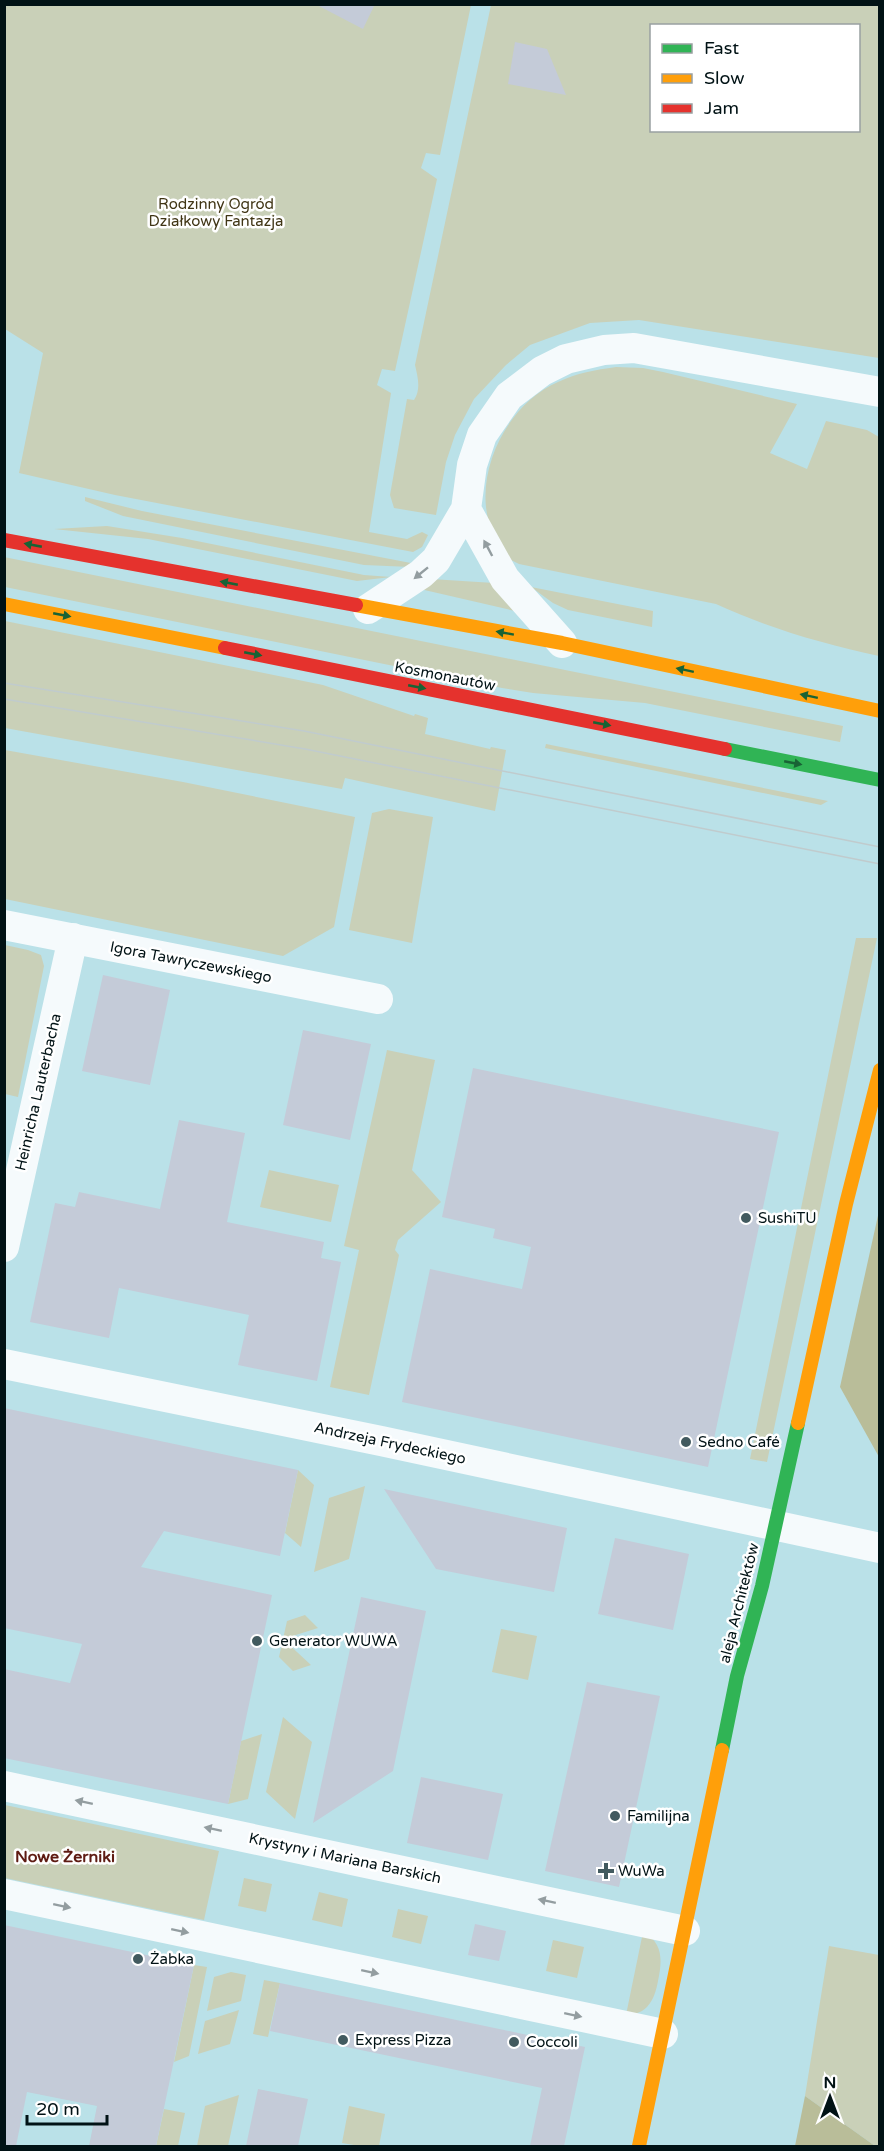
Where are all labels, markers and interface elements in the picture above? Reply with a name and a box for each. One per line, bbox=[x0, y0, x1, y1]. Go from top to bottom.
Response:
legend bbox=[650, 24, 860, 132]
text: Fast bbox=[704, 37, 739, 59]
text: Slow bbox=[704, 67, 745, 89]
text: Jam bbox=[704, 97, 739, 119]
park label: Rodzinny Ogród Działkowy Fantazja bbox=[149, 195, 283, 230]
one-way arrow bbox=[483, 539, 493, 556]
one-way arrow bbox=[23, 540, 42, 549]
one-way arrow bbox=[413, 567, 429, 580]
one-way arrow bbox=[219, 578, 238, 587]
one-way arrow bbox=[53, 611, 72, 620]
one-way arrow bbox=[495, 628, 514, 637]
one-way arrow bbox=[244, 650, 263, 659]
street label: Kosmonautów bbox=[393, 657, 497, 695]
one-way arrow bbox=[675, 665, 694, 674]
one-way arrow bbox=[407, 683, 426, 692]
one-way arrow bbox=[800, 691, 819, 701]
one-way arrow bbox=[593, 720, 612, 729]
one-way arrow bbox=[784, 759, 803, 768]
street label: Igora Tawryczewskiego bbox=[109, 937, 273, 987]
street label: Heinricha Lauterbacha bbox=[11, 1012, 65, 1172]
place label: SushiTU bbox=[758, 1209, 817, 1227]
marker: SushiTU bbox=[739, 1211, 753, 1225]
street label: Andrzeja Frydeckiego bbox=[312, 1418, 468, 1468]
place label: Sedno Café bbox=[698, 1433, 780, 1451]
marker: Sedno Café bbox=[679, 1435, 693, 1449]
street label: aleja Architektów bbox=[715, 1541, 763, 1665]
place label: Generator WUWA bbox=[269, 1632, 398, 1650]
marker: Generator WUWA bbox=[250, 1634, 264, 1648]
one-way arrow bbox=[74, 1797, 93, 1806]
place label: Familijna bbox=[627, 1807, 690, 1825]
marker: Familijna bbox=[608, 1809, 622, 1823]
one-way arrow bbox=[203, 1824, 222, 1834]
street label: Krystyny i Mariana Barskich bbox=[247, 1829, 443, 1887]
district label: Nowe Żerniki bbox=[15, 1847, 115, 1867]
place label: WuWa bbox=[618, 1862, 665, 1880]
marker: WuWa bbox=[599, 1864, 613, 1878]
one-way arrow bbox=[537, 1896, 556, 1905]
one-way arrow bbox=[52, 1902, 71, 1911]
one-way arrow bbox=[170, 1927, 189, 1936]
place label: Żabka bbox=[150, 1950, 194, 1968]
marker: Żabka bbox=[131, 1952, 145, 1966]
one-way arrow bbox=[361, 1968, 380, 1977]
one-way arrow bbox=[564, 2011, 583, 2020]
place label: Express Pizza bbox=[355, 2031, 452, 2049]
marker: Express Pizza bbox=[336, 2033, 350, 2047]
place label: Coccoli bbox=[526, 2033, 578, 2051]
marker: Coccoli bbox=[507, 2035, 521, 2049]
north arrow bbox=[800, 2067, 860, 2127]
text: N bbox=[824, 2073, 836, 2093]
scale bar bbox=[27, 2088, 106, 2126]
text: 20 m bbox=[36, 2098, 80, 2120]

